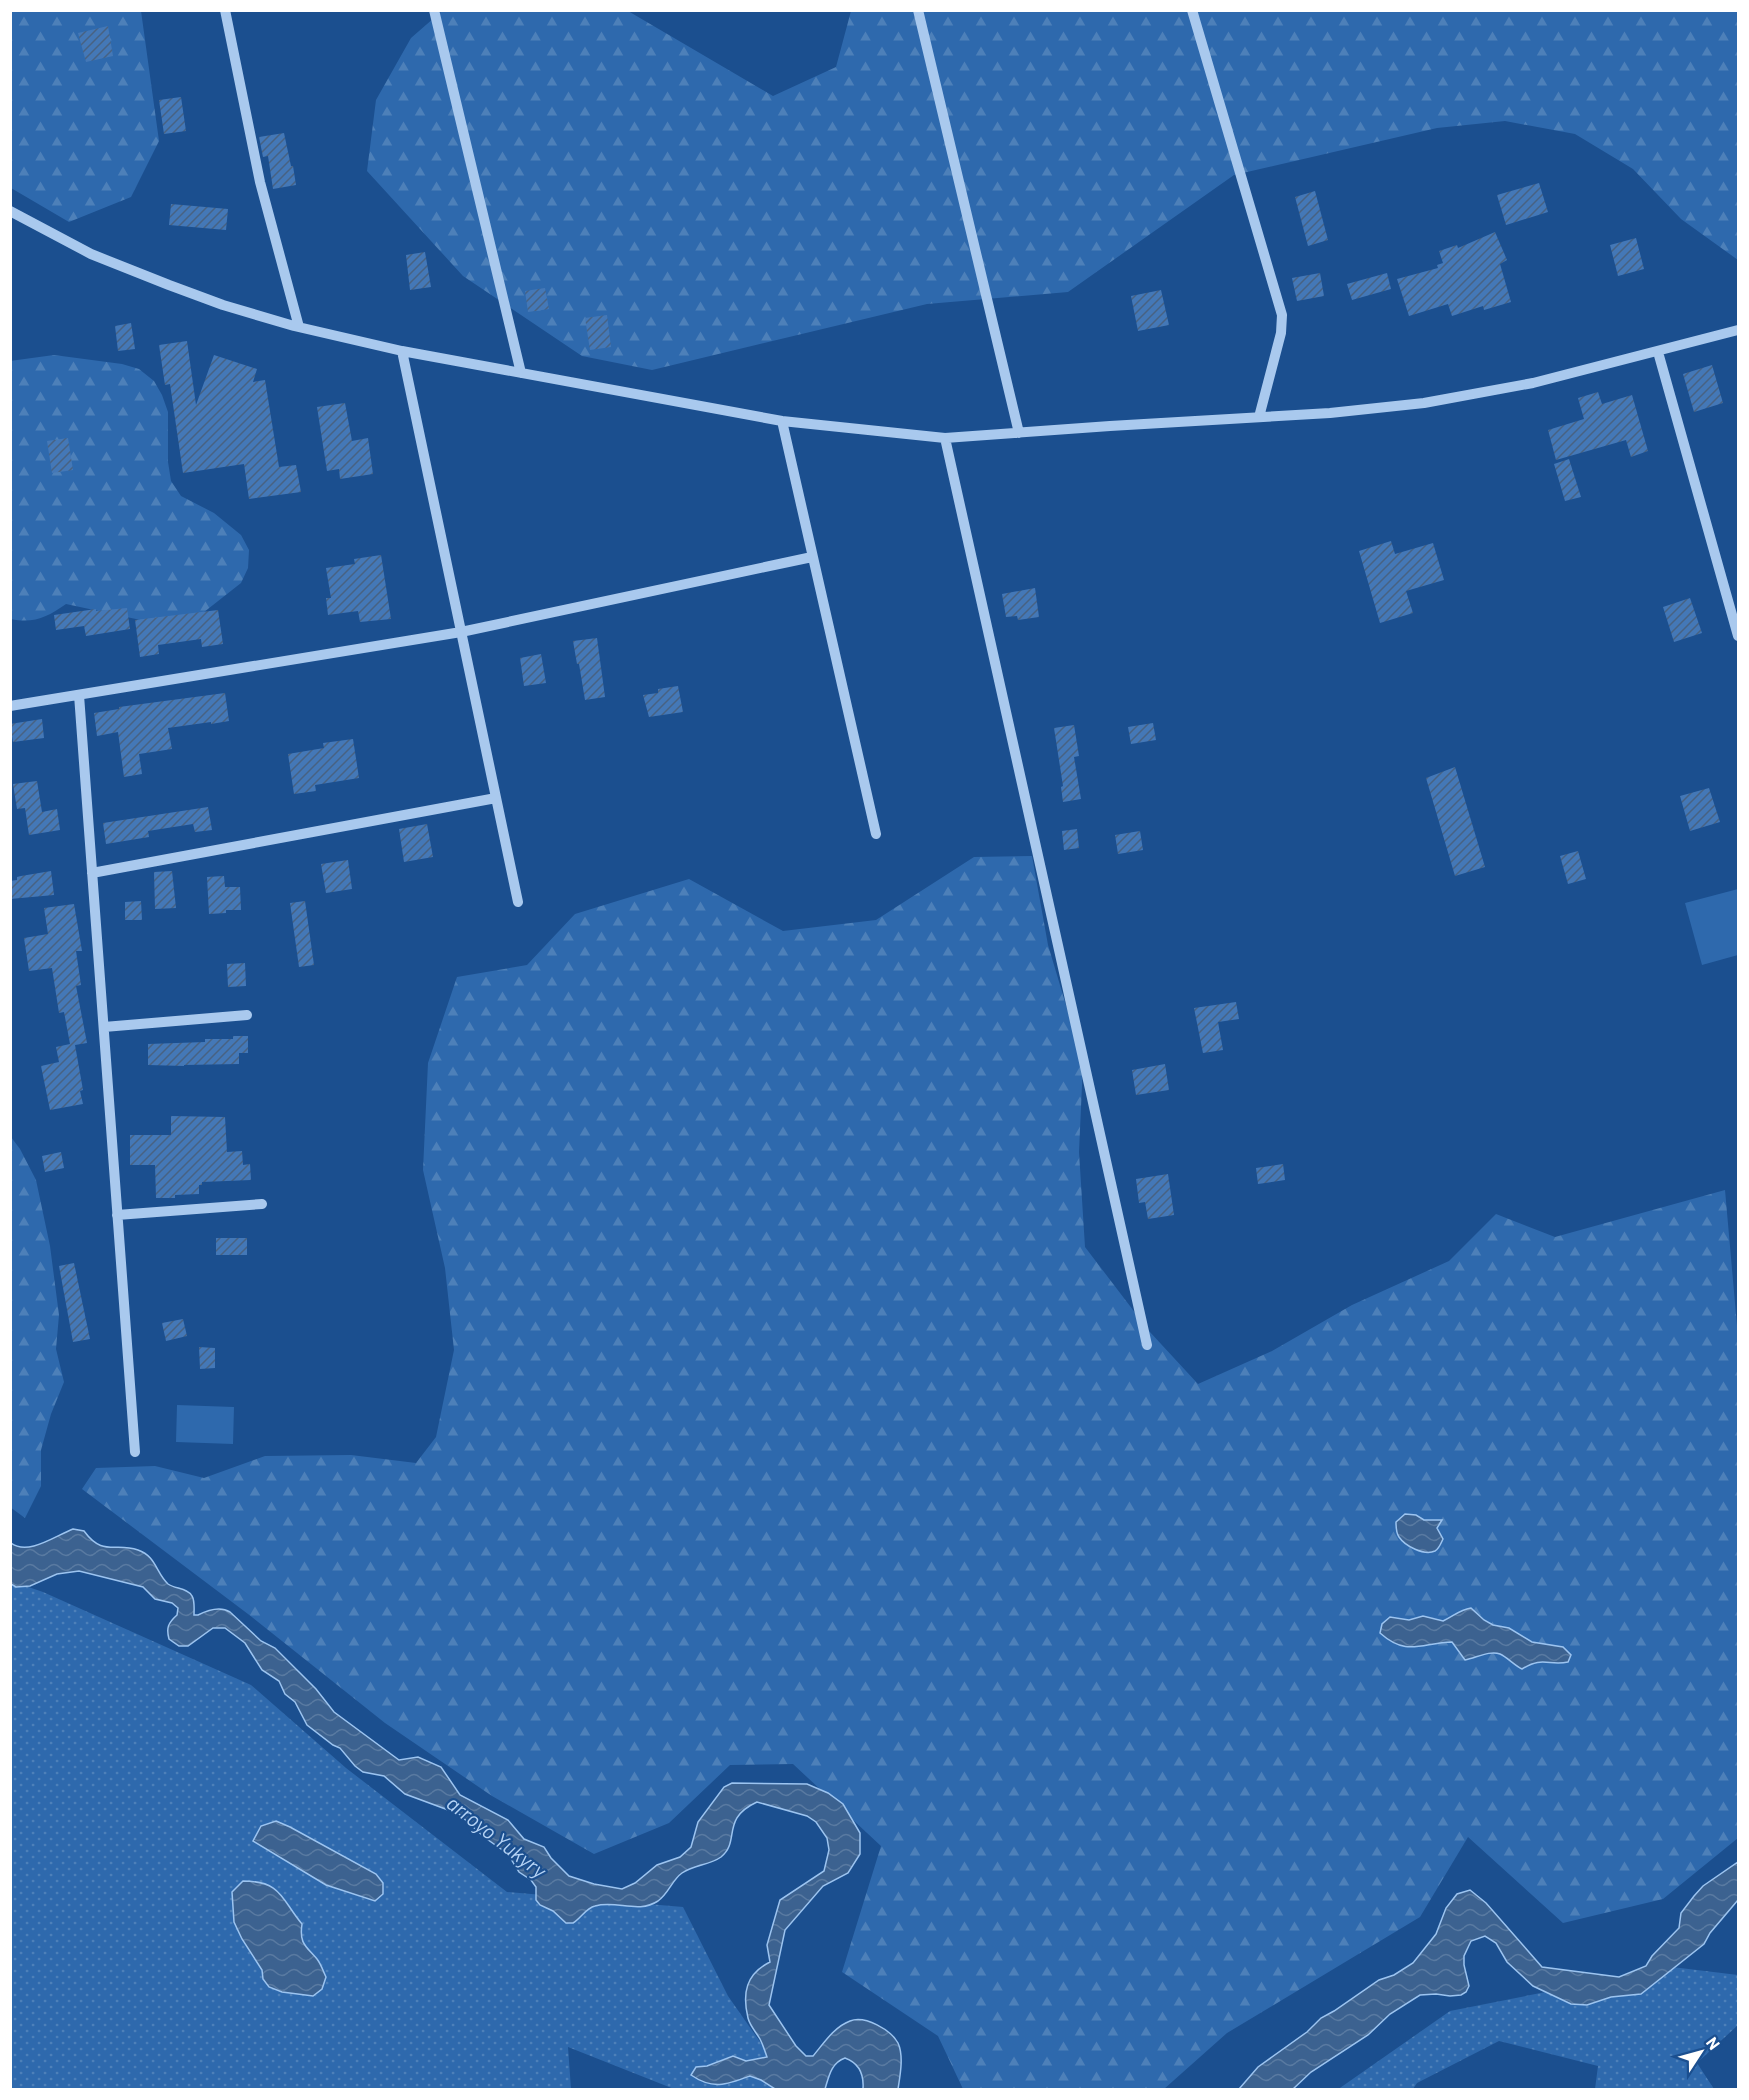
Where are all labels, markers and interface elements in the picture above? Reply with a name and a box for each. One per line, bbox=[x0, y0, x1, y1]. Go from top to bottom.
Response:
water label: arroyo Yukyry bbox=[442, 1789, 552, 1883]
north arrow bbox=[1671, 2022, 1731, 2082]
text: N bbox=[1703, 2033, 1724, 2053]

